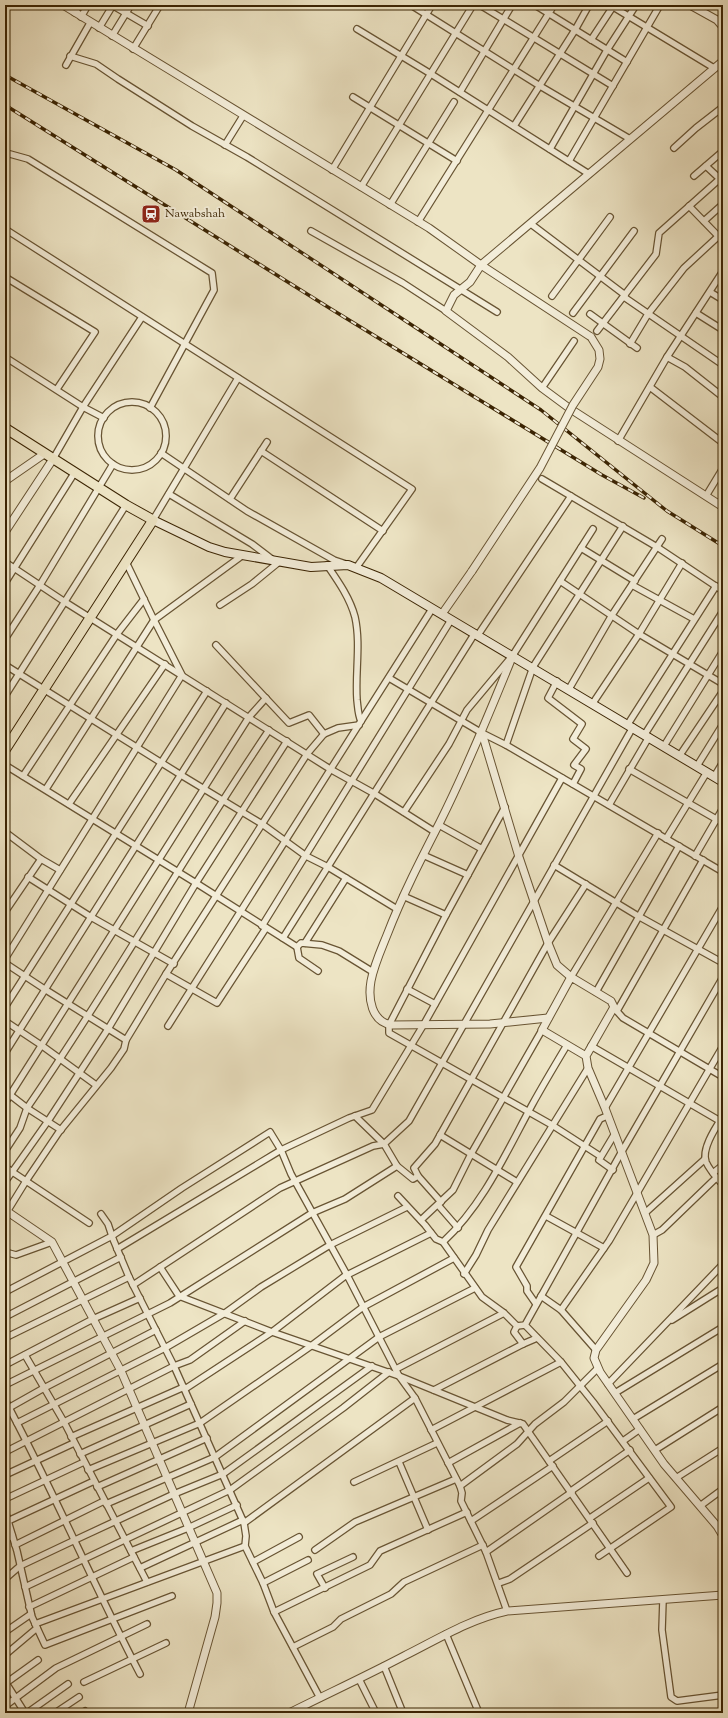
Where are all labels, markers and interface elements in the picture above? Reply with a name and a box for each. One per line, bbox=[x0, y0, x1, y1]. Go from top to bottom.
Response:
station icon: Nawabshah bbox=[140, 203, 162, 225]
place label: Nawabshah bbox=[165, 205, 225, 223]

